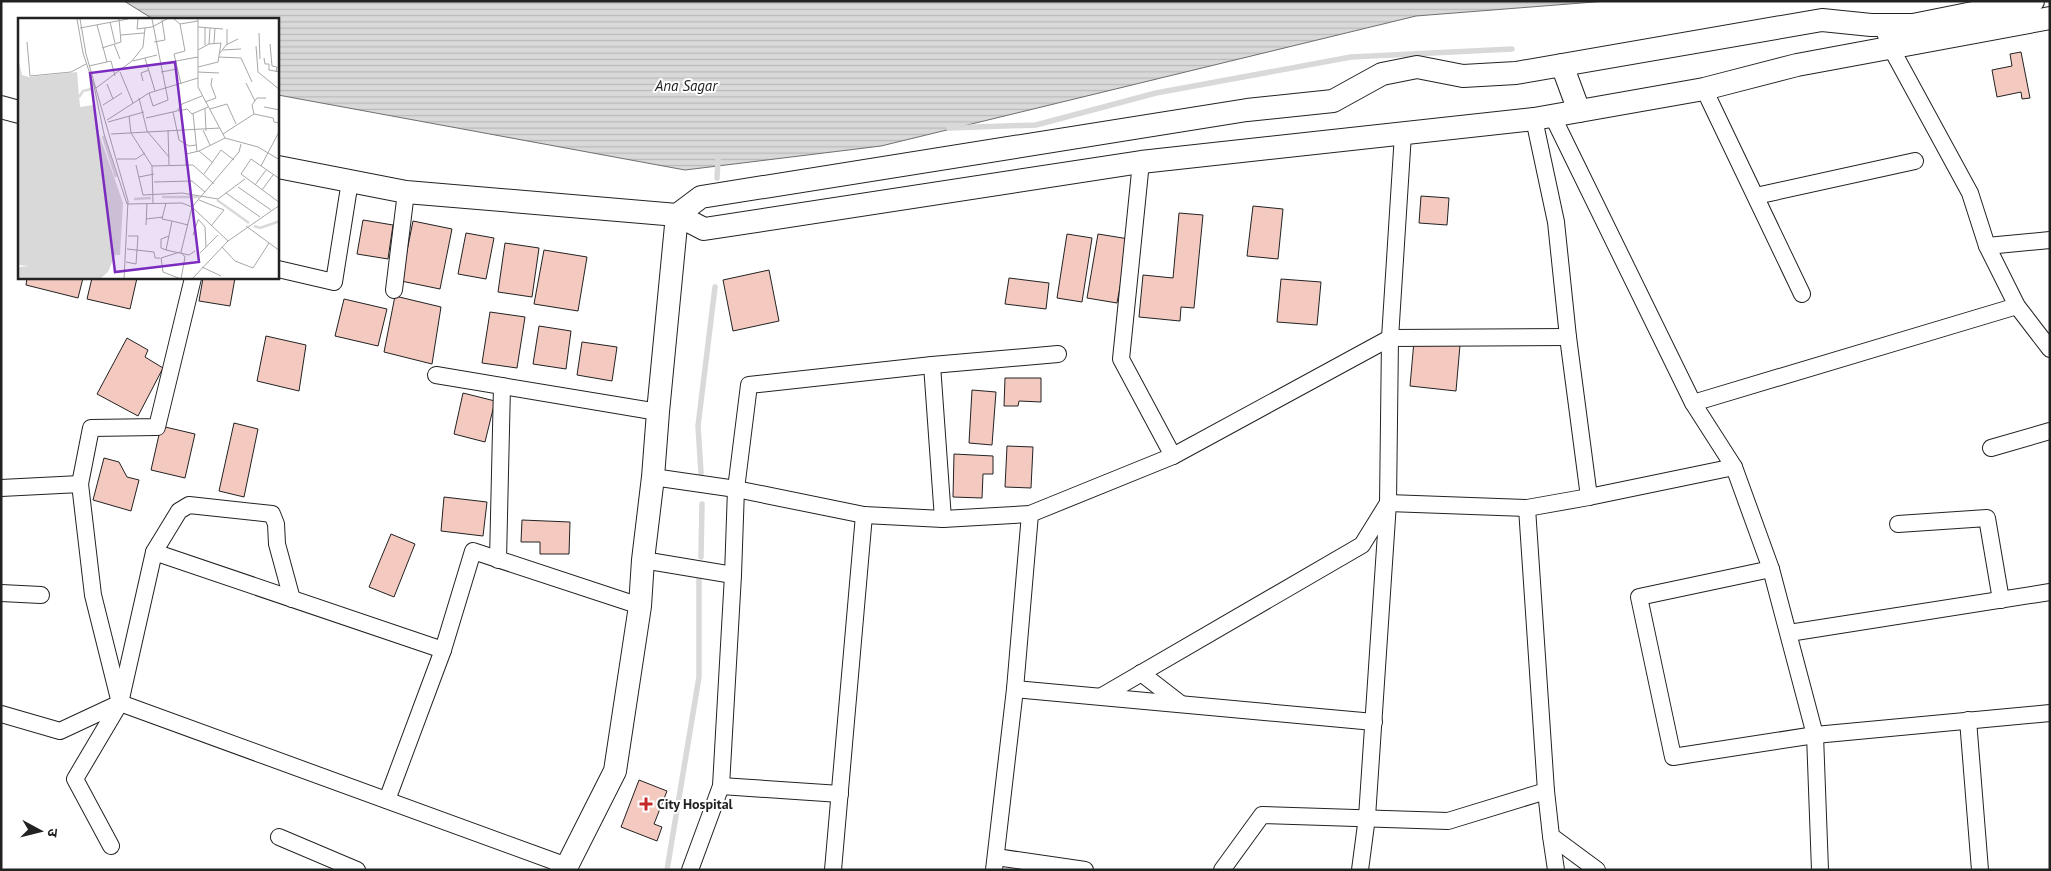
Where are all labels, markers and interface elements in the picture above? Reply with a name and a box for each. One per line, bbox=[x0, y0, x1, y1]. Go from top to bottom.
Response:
inset map bbox=[18, 18, 279, 279]
water label: Ana Sagar bbox=[654, 76, 718, 95]
place label: City Hospital bbox=[657, 795, 734, 813]
marker: City Hospital bbox=[639, 797, 653, 811]
north arrow bbox=[15, 806, 65, 856]
text: उ bbox=[43, 827, 62, 839]

